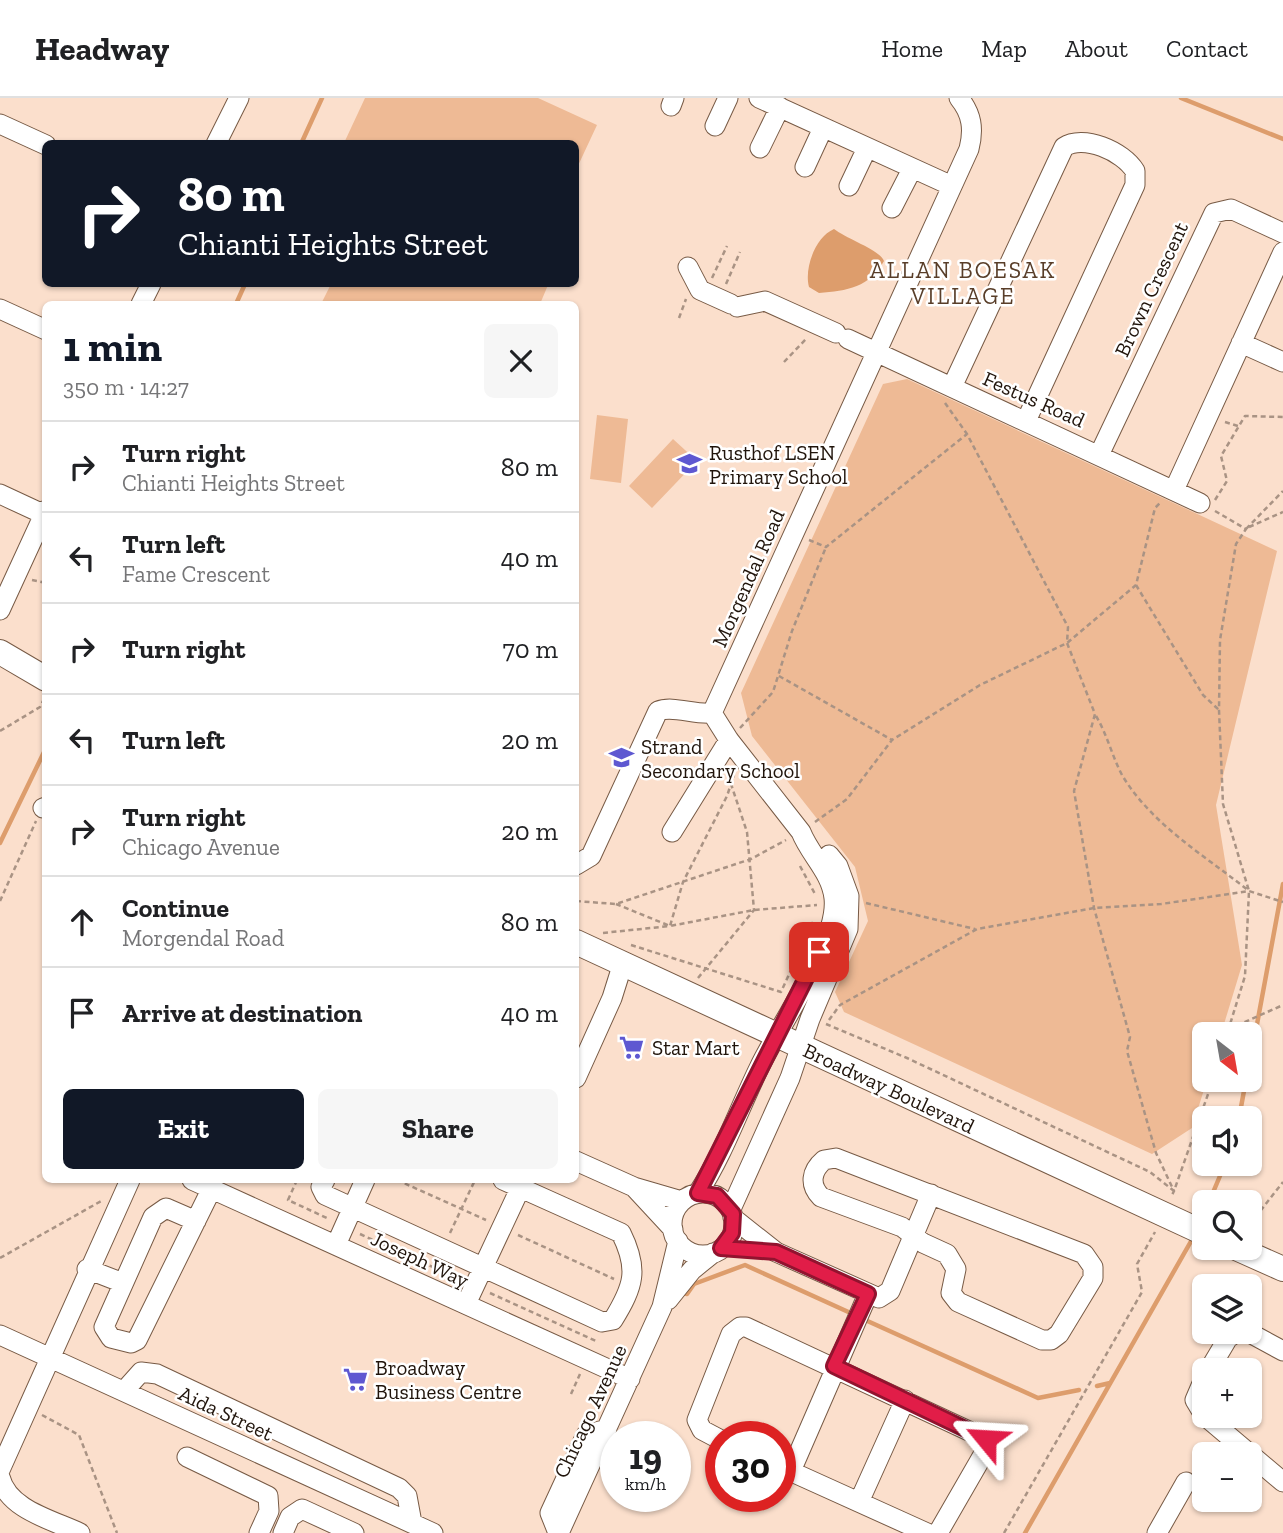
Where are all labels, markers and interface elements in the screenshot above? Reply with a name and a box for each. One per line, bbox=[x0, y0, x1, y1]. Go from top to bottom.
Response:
text: Headway bbox=[35, 29, 169, 68]
text: Home bbox=[881, 34, 943, 63]
text: Map bbox=[981, 34, 1027, 63]
text: About bbox=[1065, 34, 1128, 63]
text: Contact bbox=[1166, 34, 1248, 63]
text: 80 m bbox=[178, 165, 285, 224]
icon: right bbox=[63, 168, 154, 259]
street label: Brown Crescent bbox=[1109, 217, 1193, 360]
text: Chianti Heights Street bbox=[178, 225, 488, 263]
district label: ALLAN BOESAK VILLAGE bbox=[870, 256, 1056, 310]
text: 1 min bbox=[63, 321, 162, 372]
button: close bbox=[484, 324, 558, 398]
street label: Festus Road bbox=[979, 365, 1089, 433]
text: 350 m · 14:27 bbox=[63, 373, 189, 401]
text: Turn right bbox=[122, 437, 245, 469]
place label: Rusthof LSEN Primary School bbox=[709, 440, 848, 489]
icon: right bbox=[63, 448, 101, 486]
school or university icon: Rusthof LSEN Primary School bbox=[675, 450, 703, 478]
text: 80 m bbox=[501, 451, 558, 483]
text: Chianti Heights Street bbox=[122, 469, 345, 497]
street label: Morgendal Road bbox=[706, 505, 790, 651]
text: Turn left bbox=[122, 528, 225, 560]
icon: left bbox=[63, 539, 101, 577]
text: 40 m bbox=[501, 542, 558, 574]
text: Fame Crescent bbox=[122, 560, 270, 588]
icon: right bbox=[63, 630, 101, 668]
text: Turn right bbox=[122, 633, 245, 665]
text: 70 m bbox=[502, 633, 558, 665]
icon: left bbox=[63, 721, 101, 759]
text: Turn left bbox=[122, 724, 225, 756]
text: 20 m bbox=[501, 724, 558, 756]
place label: Strand Secondary School bbox=[641, 734, 800, 783]
school or university icon: Strand Secondary School bbox=[607, 744, 635, 772]
text: Turn right bbox=[122, 801, 245, 833]
icon: right bbox=[63, 812, 101, 850]
text: 20 m bbox=[501, 815, 558, 847]
text: Chicago Avenue bbox=[122, 833, 280, 861]
text: Continue bbox=[122, 892, 229, 924]
icon: ahead bbox=[63, 903, 101, 941]
text: 80 m bbox=[501, 906, 558, 938]
pin bbox=[789, 922, 849, 982]
text: Morgendal Road bbox=[122, 924, 284, 952]
icon: arrive bbox=[800, 933, 838, 971]
icon: arrive bbox=[63, 994, 101, 1032]
text: Arrive at destination bbox=[122, 997, 362, 1029]
text: 40 m bbox=[501, 997, 558, 1029]
north arrow bbox=[1192, 1022, 1262, 1092]
map controls bbox=[1192, 1022, 1262, 1512]
supermarket icon: Star Mart bbox=[618, 1033, 646, 1061]
place label: Star Mart bbox=[652, 1035, 740, 1060]
street label: Broadway Boulevard bbox=[799, 1037, 979, 1139]
button: Exit bbox=[63, 1089, 304, 1169]
button: Share bbox=[318, 1089, 558, 1169]
button: sound bbox=[1192, 1106, 1262, 1176]
button: search bbox=[1192, 1190, 1262, 1260]
street label: Joseph Way bbox=[367, 1225, 473, 1293]
button: layers bbox=[1192, 1274, 1262, 1344]
street label: Chicago Avenue bbox=[548, 1340, 632, 1482]
place label: Broadway Business Centre bbox=[375, 1355, 522, 1404]
button: + bbox=[1192, 1358, 1262, 1428]
supermarket icon: Broadway Business Centre bbox=[341, 1365, 369, 1393]
street label: Aida Street bbox=[175, 1380, 277, 1446]
position arrow bbox=[949, 1402, 1023, 1476]
speed limit sign: 30 bbox=[705, 1421, 796, 1512]
text: 19 bbox=[629, 1436, 662, 1478]
button: − bbox=[1192, 1442, 1262, 1512]
text: km/h bbox=[625, 1473, 666, 1495]

